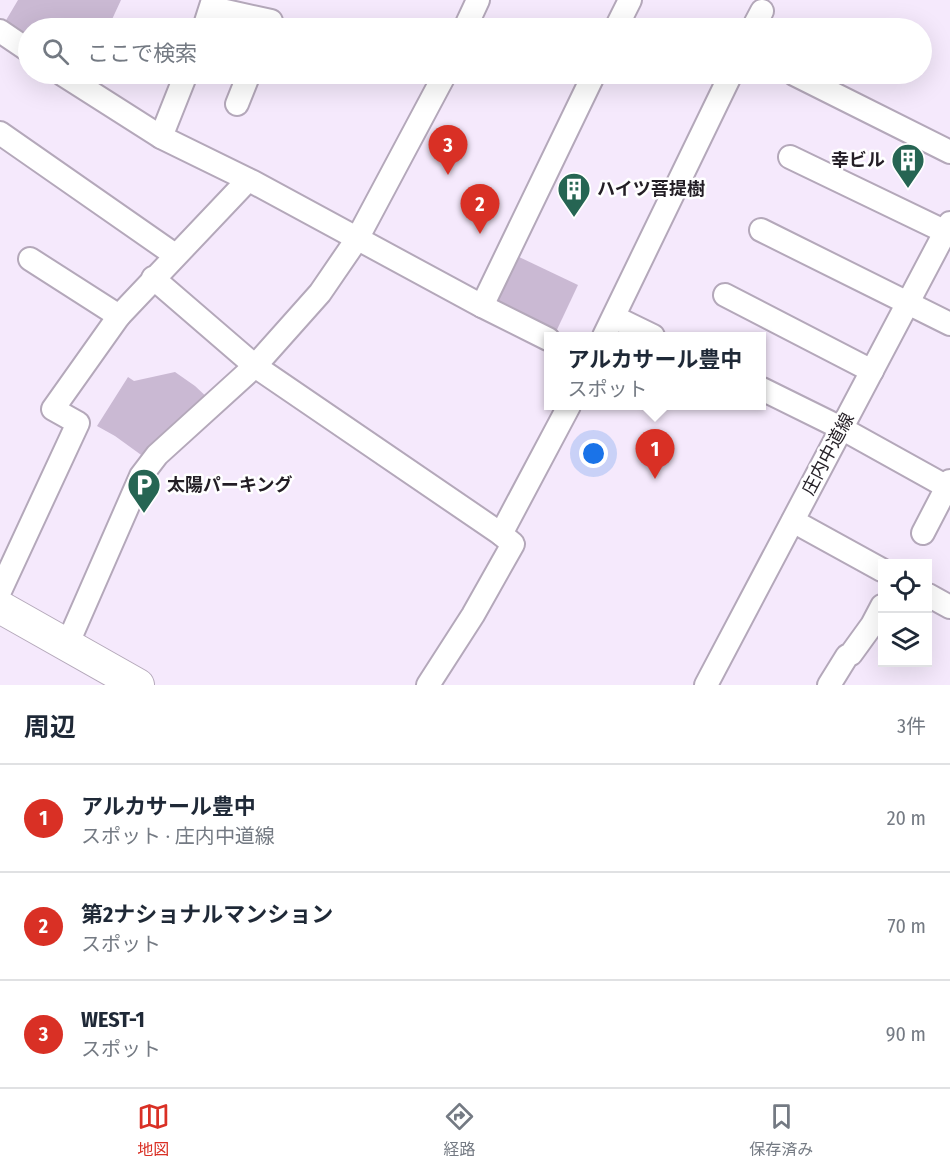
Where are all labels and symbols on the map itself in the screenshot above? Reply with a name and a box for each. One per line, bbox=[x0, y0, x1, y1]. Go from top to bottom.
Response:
pin: 3 bbox=[428, 126, 468, 175]
building icon: 幸ビル bbox=[890, 142, 926, 189]
place label: 幸ビル bbox=[831, 149, 885, 171]
building icon: ハイツ菩提樹 bbox=[556, 171, 592, 218]
place label: ハイツ菩提樹 bbox=[597, 178, 705, 200]
pin: 2 bbox=[460, 184, 500, 234]
street label: 庄内中道線 bbox=[797, 409, 859, 499]
pin: 1 bbox=[636, 430, 674, 479]
your location bbox=[579, 439, 608, 468]
parking icon: 太陽パーキング bbox=[126, 467, 162, 514]
place label: 太陽パーキング bbox=[167, 474, 292, 496]

